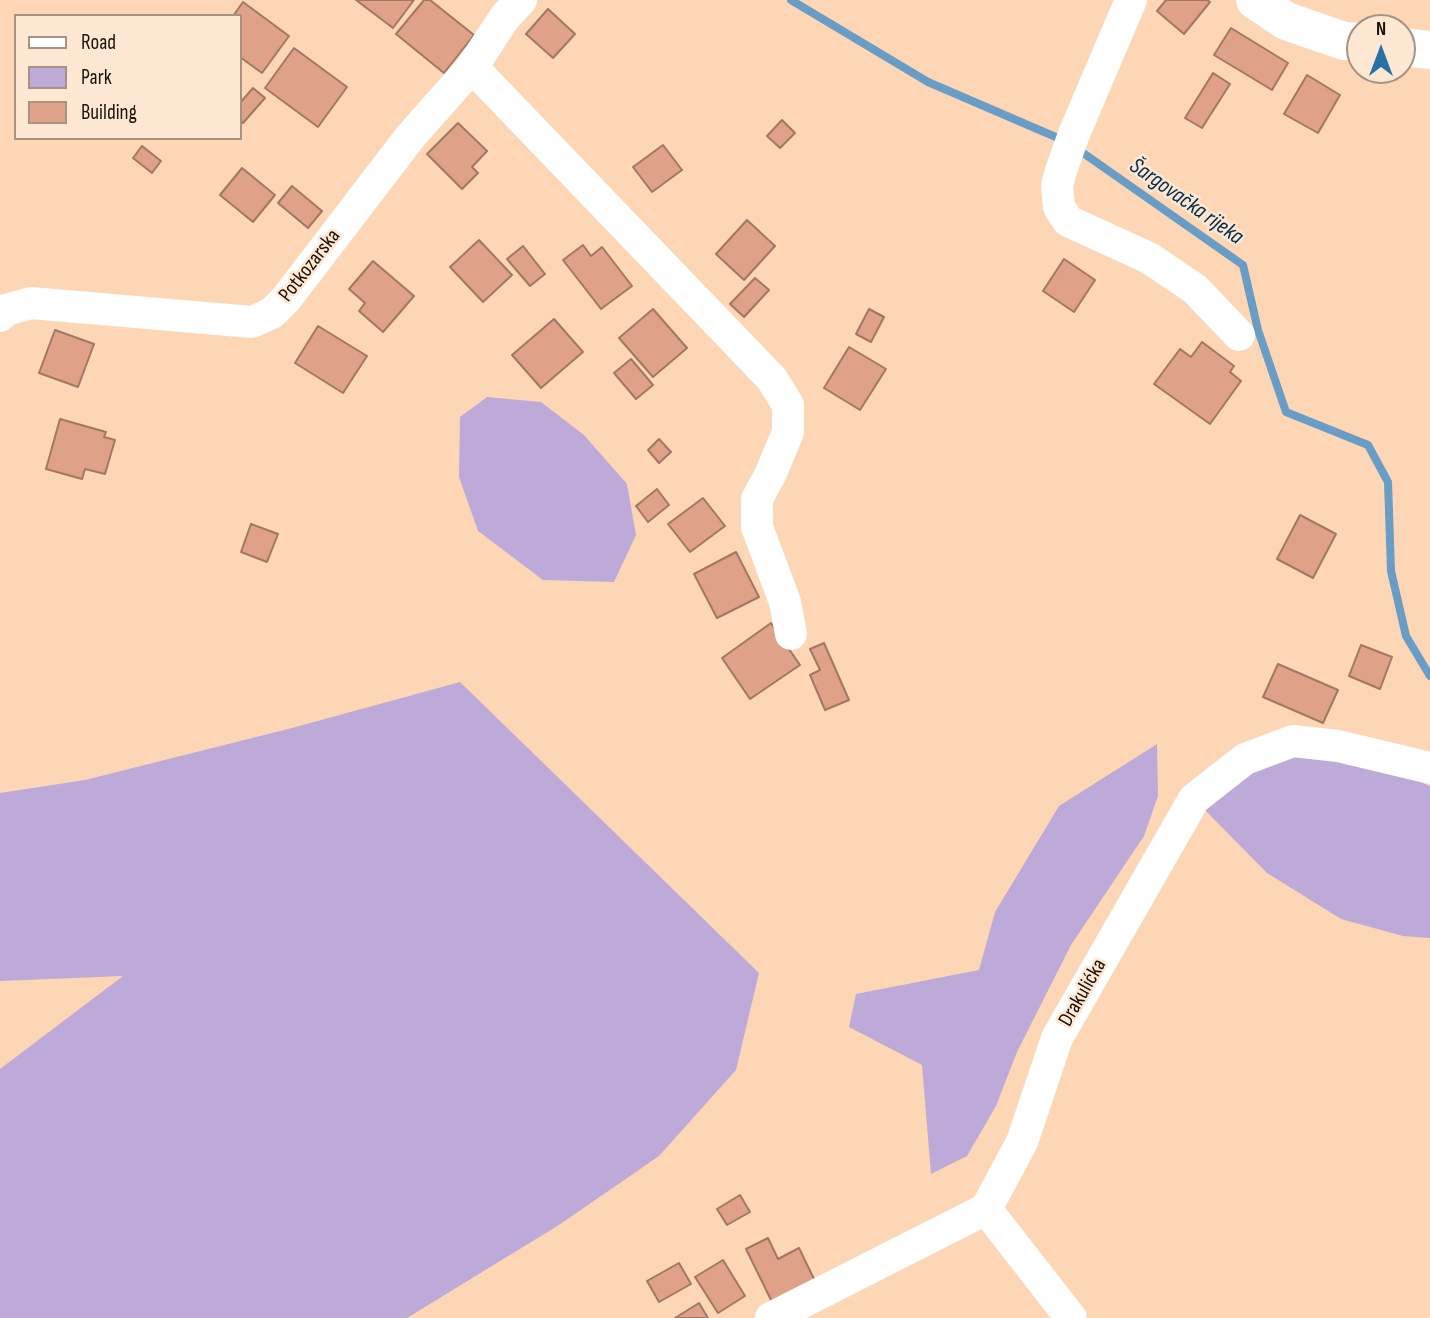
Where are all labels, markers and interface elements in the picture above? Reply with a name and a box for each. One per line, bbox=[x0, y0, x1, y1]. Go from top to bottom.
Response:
legend bbox=[14, 14, 242, 140]
north arrow bbox=[1346, 14, 1416, 84]
text: N bbox=[1376, 18, 1386, 41]
text: Road bbox=[81, 30, 116, 55]
text: Park bbox=[81, 65, 112, 90]
text: Building bbox=[81, 100, 137, 125]
water label: Šargovačka rijeka bbox=[1124, 153, 1248, 251]
street label: Potkozarska bbox=[274, 225, 346, 307]
street label: Drakulićka bbox=[1054, 955, 1112, 1031]

